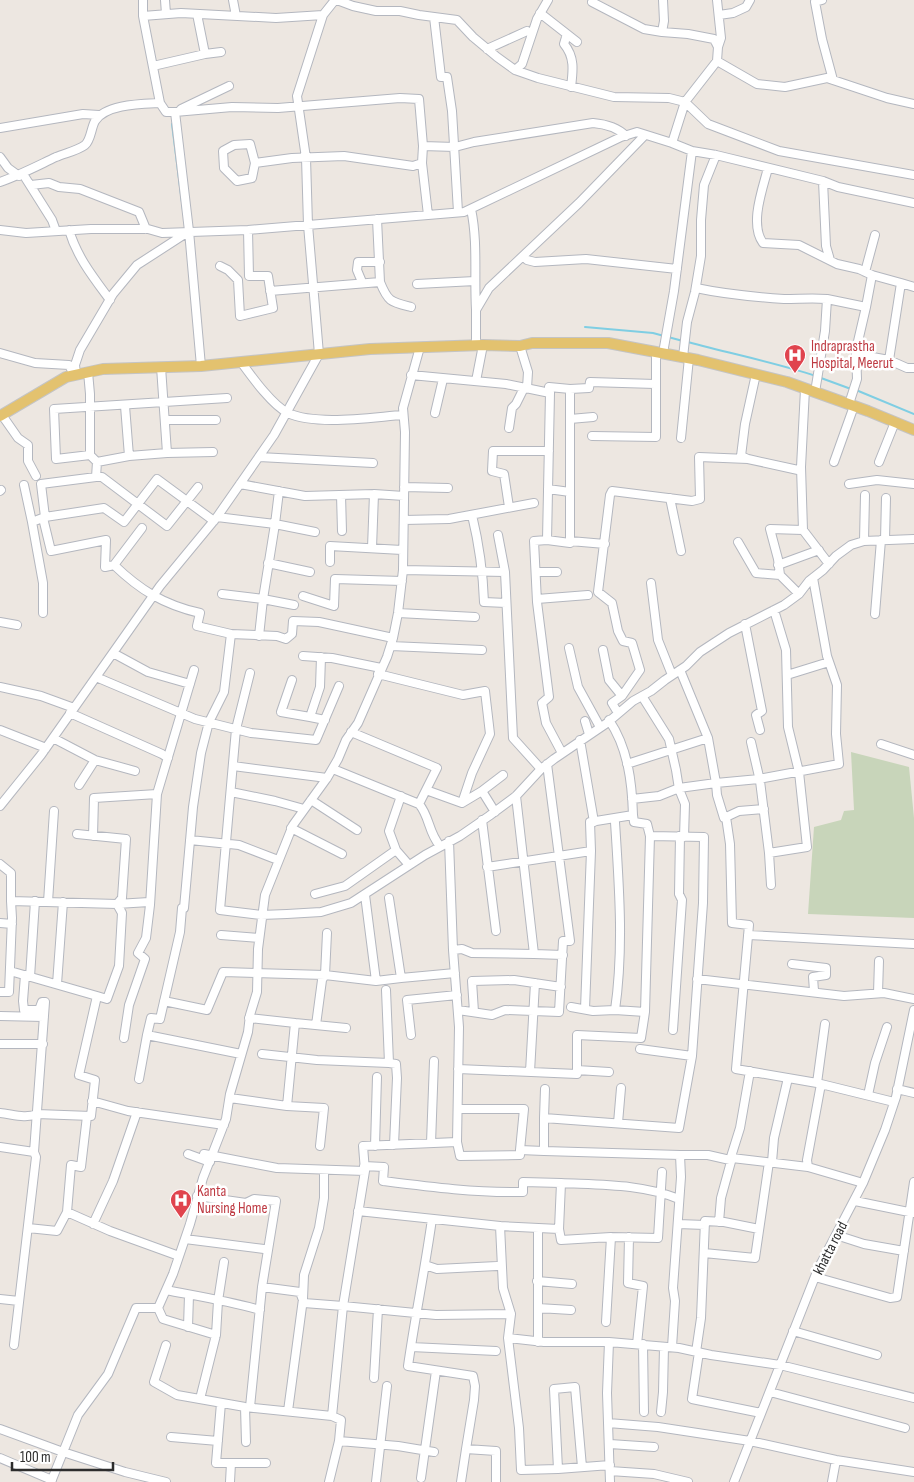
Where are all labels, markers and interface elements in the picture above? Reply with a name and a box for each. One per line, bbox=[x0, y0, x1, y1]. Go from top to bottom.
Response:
place label: Indraprastha Hospital, Meerut bbox=[811, 337, 894, 373]
hospital icon: Indraprastha Hospital, Meerut bbox=[783, 343, 807, 374]
place label: Kanta Nursing Home bbox=[197, 1182, 267, 1218]
hospital icon: Kanta Nursing Home bbox=[169, 1188, 193, 1219]
street label: khatta road bbox=[809, 1218, 852, 1278]
scale bar bbox=[12, 1440, 114, 1472]
text: 100 m bbox=[20, 1448, 51, 1467]

